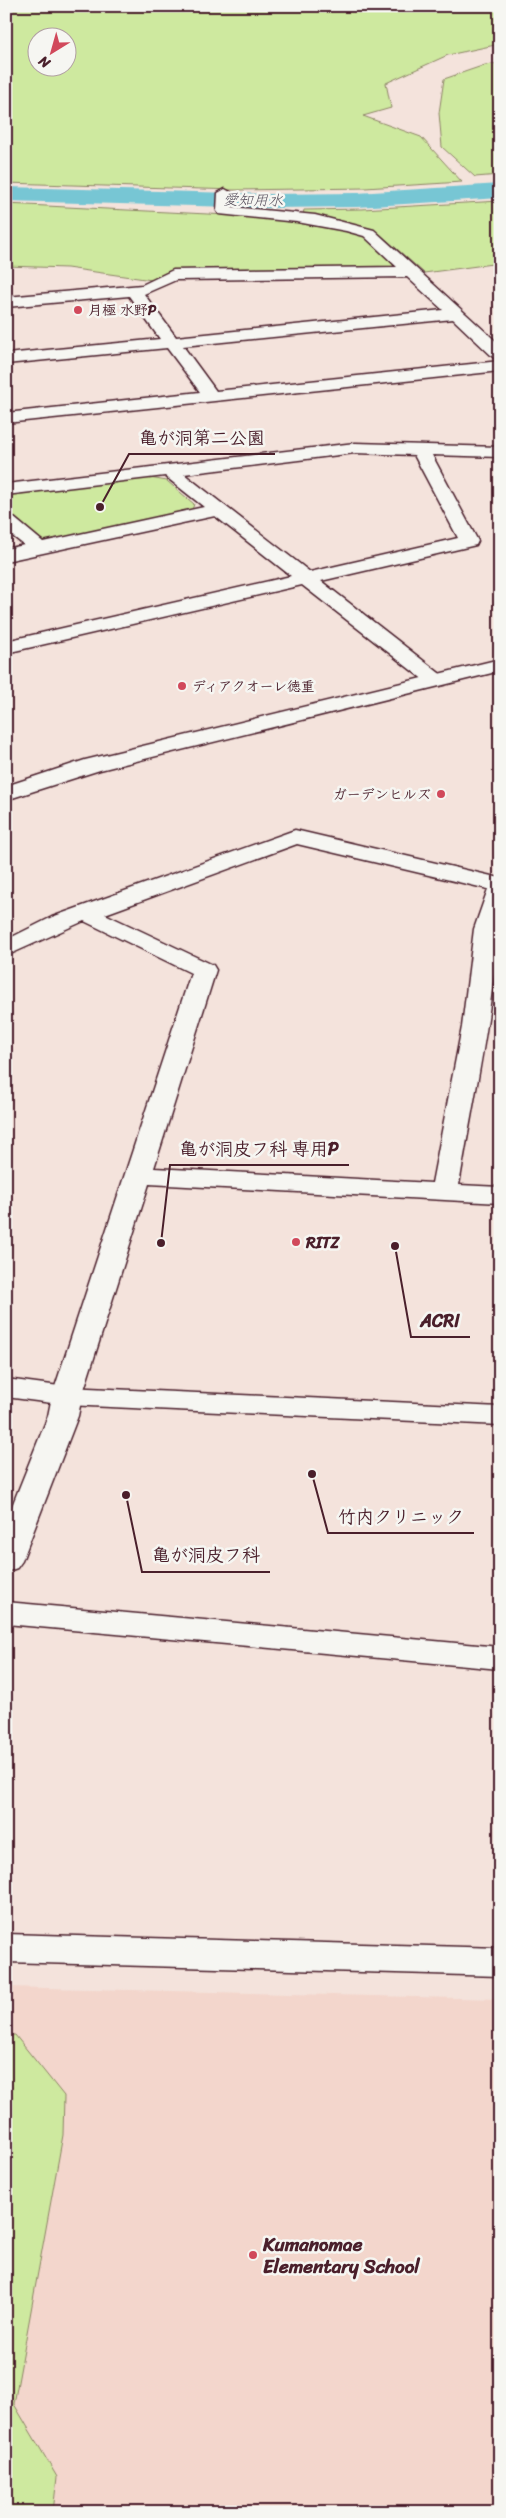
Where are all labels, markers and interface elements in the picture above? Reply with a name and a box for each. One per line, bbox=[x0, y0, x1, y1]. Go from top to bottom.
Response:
north arrow bbox=[28, 28, 78, 78]
text: N bbox=[33, 49, 57, 75]
water label: 愛知用水 bbox=[223, 186, 283, 214]
place label: 月極 水野P bbox=[88, 298, 157, 323]
marker: 月極 水野P bbox=[72, 304, 84, 316]
callout: 亀が洞第二公園 bbox=[129, 421, 275, 454]
text: 亀が洞第二公園 bbox=[139, 422, 265, 454]
place label: ディアクオーレ徳重 bbox=[192, 674, 315, 699]
marker: ディアクオーレ徳重 bbox=[176, 680, 188, 692]
place label: ガーデンヒルズ bbox=[333, 782, 431, 807]
marker: ガーデンヒルズ bbox=[435, 788, 447, 800]
callout: 亀が洞皮フ科 専用P bbox=[170, 1132, 349, 1165]
text: 亀が洞皮フ科 専用P bbox=[179, 1133, 340, 1165]
place label: RITZ bbox=[305, 1228, 341, 1257]
marker: RITZ bbox=[290, 1236, 302, 1248]
callout: ACRI bbox=[411, 1304, 470, 1337]
text: ACRI bbox=[419, 1305, 460, 1337]
callout: 竹内クリニック bbox=[328, 1500, 474, 1533]
text: 竹内クリニック bbox=[338, 1501, 464, 1533]
callout: 亀が洞皮フ科 bbox=[142, 1539, 270, 1572]
text: 亀が洞皮フ科 bbox=[152, 1539, 260, 1571]
place label: Kumanomae Elementary School bbox=[262, 2228, 420, 2283]
marker: Kumanomae Elementary School bbox=[247, 2249, 259, 2261]

